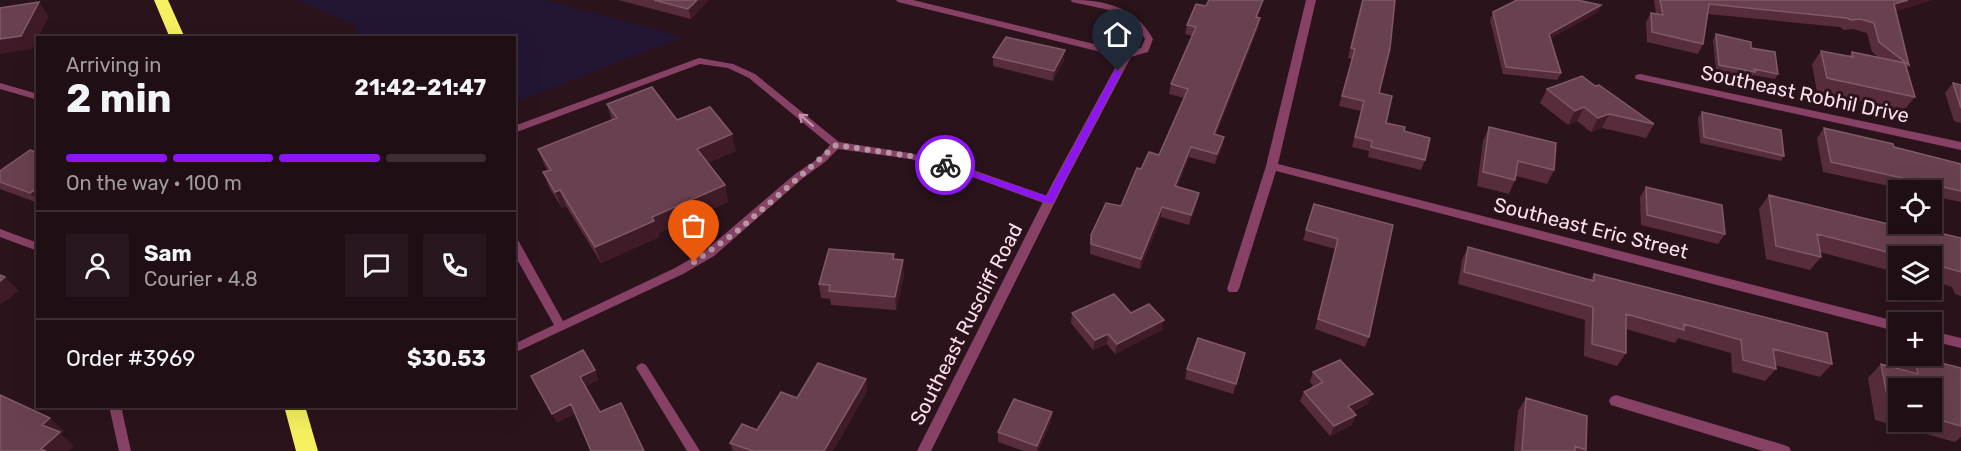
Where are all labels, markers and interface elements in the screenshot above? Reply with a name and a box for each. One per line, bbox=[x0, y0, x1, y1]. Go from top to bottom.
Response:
pin bbox=[1092, 9, 1143, 71]
icon: home bbox=[1101, 18, 1134, 51]
text: Arriving in bbox=[66, 53, 161, 77]
street label: Southeast Robhil Drive bbox=[1699, 60, 1911, 128]
text: 21:42–21:47 bbox=[355, 74, 486, 101]
text: 2 min bbox=[66, 76, 172, 122]
one-way arrow bbox=[798, 114, 814, 127]
courier bbox=[915, 135, 975, 195]
icon: bike bbox=[929, 149, 962, 182]
text: On the way · 100 m bbox=[66, 171, 242, 195]
map controls bbox=[1888, 180, 1942, 432]
button: locate bbox=[1888, 180, 1942, 234]
street label: Southeast Eric Street bbox=[1491, 192, 1691, 264]
pin bbox=[668, 200, 719, 262]
icon: bag bbox=[677, 209, 710, 242]
street label: Southeast Ruscliff Road bbox=[905, 219, 1027, 429]
button: person bbox=[66, 234, 129, 297]
button: chat bbox=[345, 234, 408, 297]
button: phone bbox=[423, 234, 486, 297]
text: Sam bbox=[144, 240, 192, 267]
button: layers bbox=[1888, 246, 1942, 300]
text: Courier · 4.8 bbox=[144, 267, 258, 291]
button: + bbox=[1888, 312, 1942, 366]
text: Order #3969 bbox=[66, 345, 195, 372]
text: $30.53 bbox=[407, 345, 486, 372]
button: − bbox=[1888, 378, 1942, 432]

